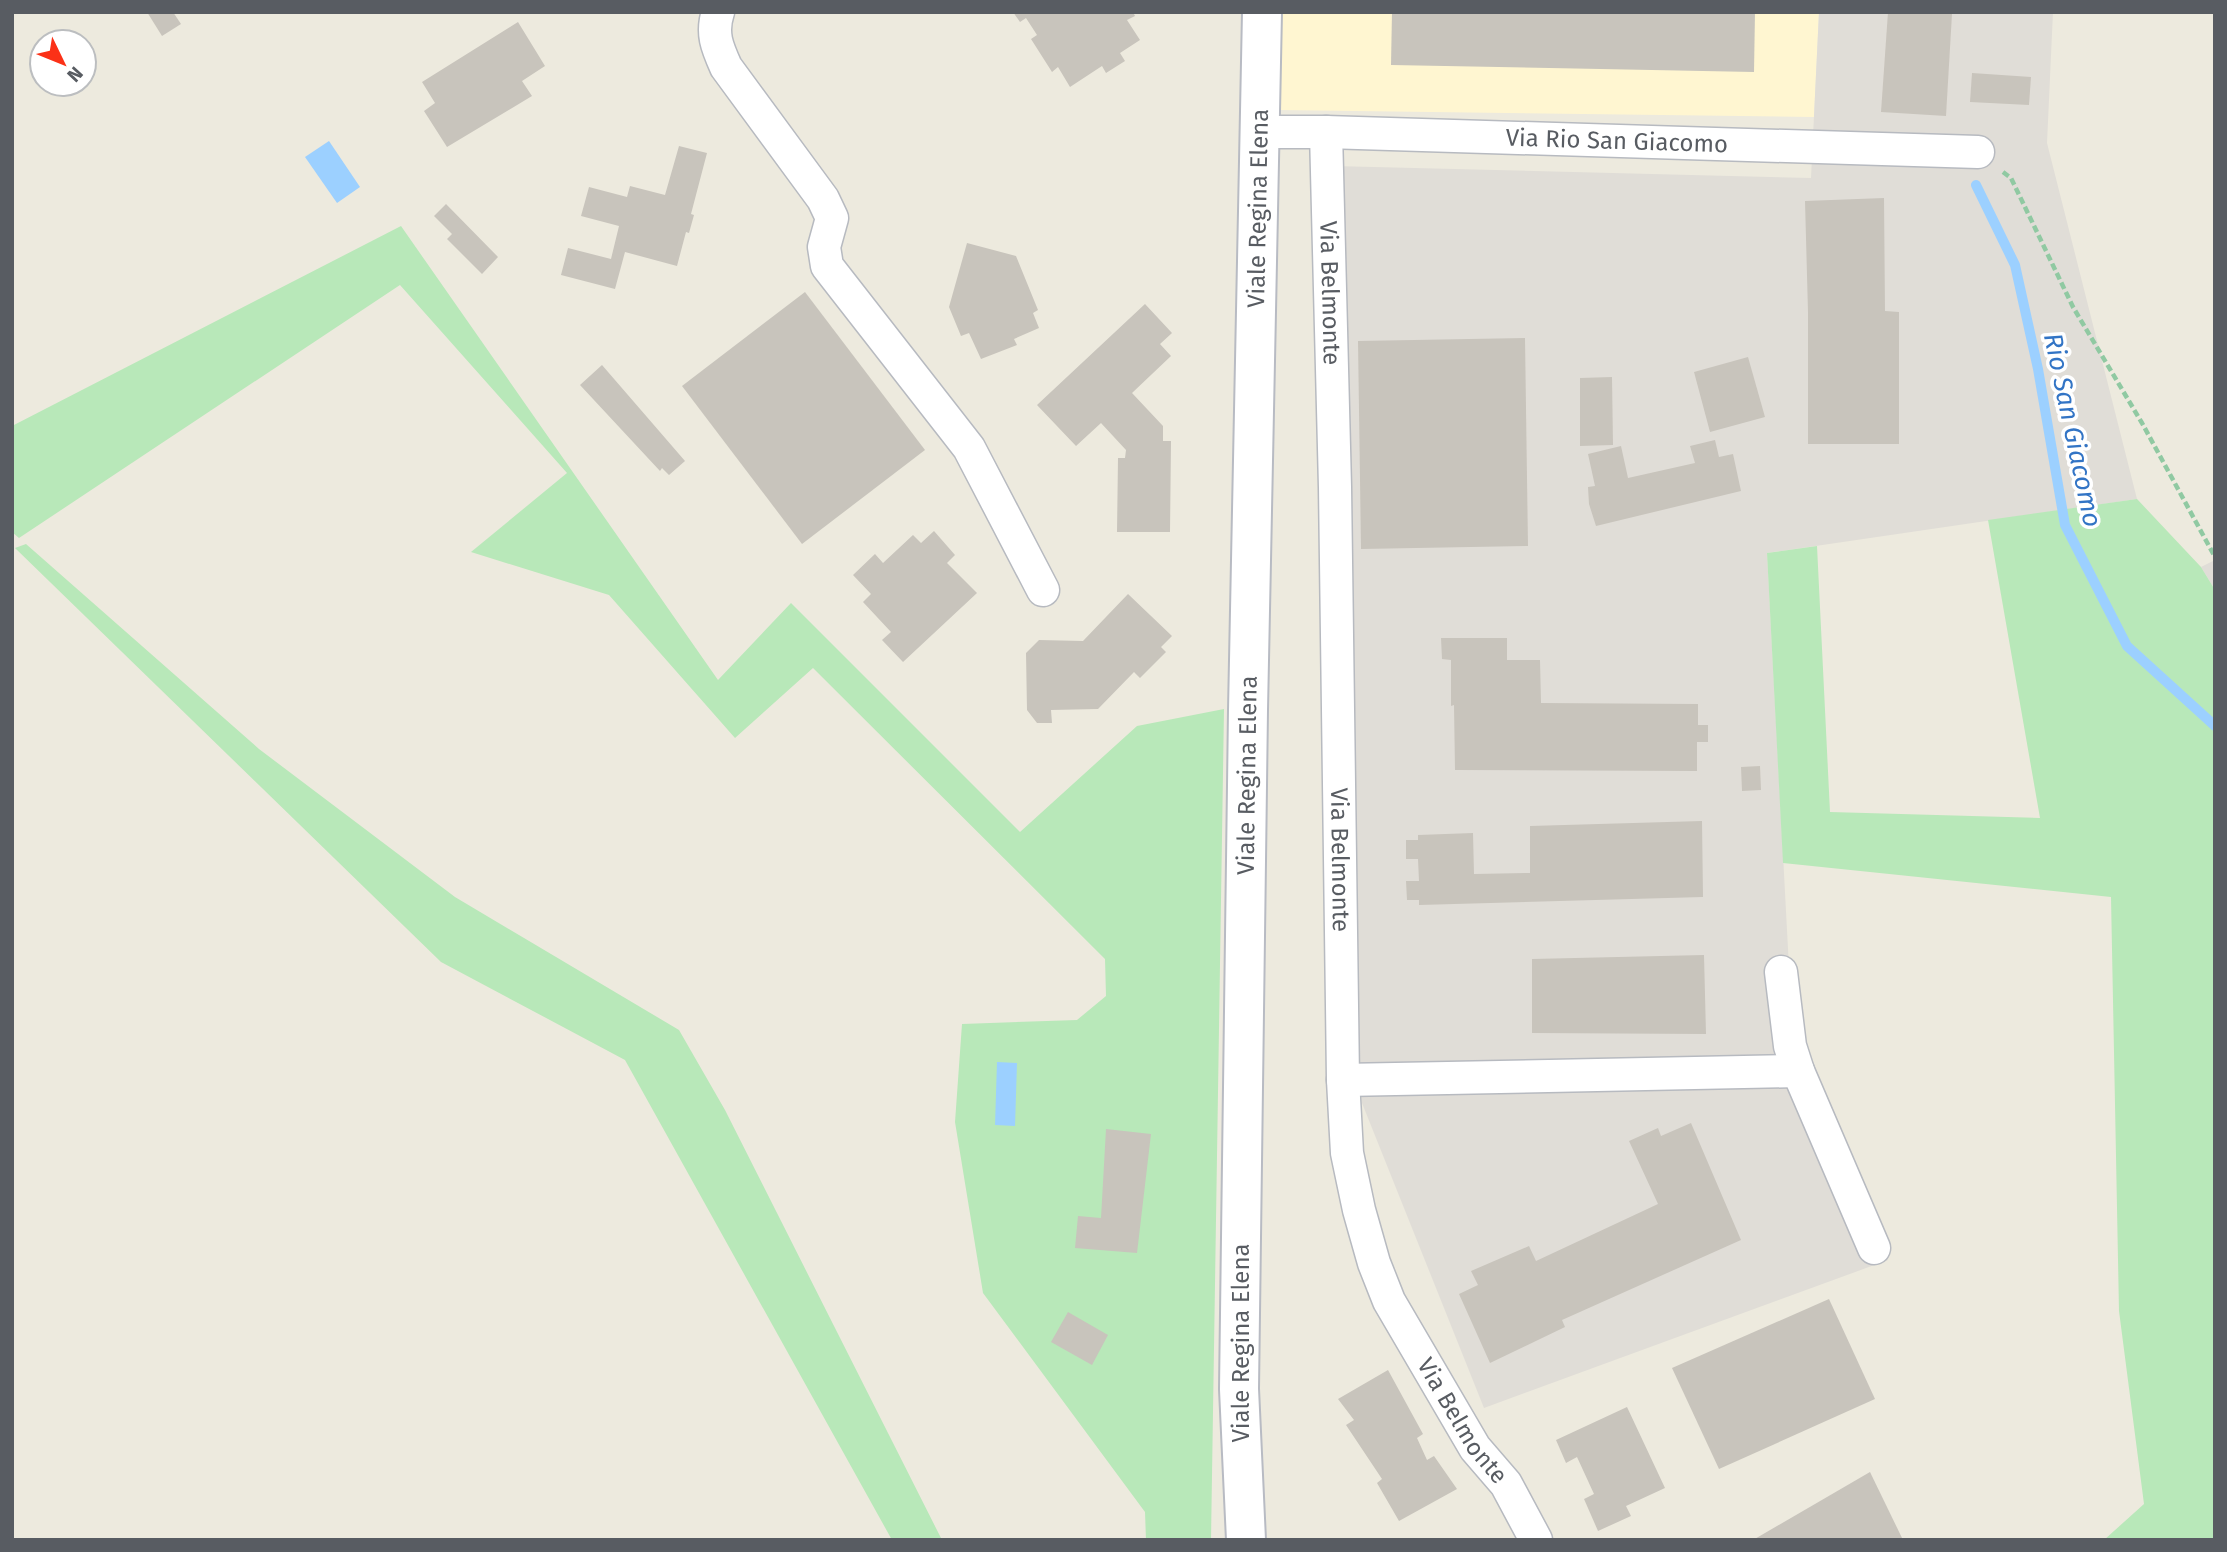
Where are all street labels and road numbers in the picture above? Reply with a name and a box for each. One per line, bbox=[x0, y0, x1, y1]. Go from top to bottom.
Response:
street label: Viale Regina Elena bbox=[1242, 108, 1274, 308]
street label: Via Rio San Giacomo bbox=[1505, 124, 1729, 158]
street label: Via Belmonte bbox=[1314, 220, 1346, 365]
street label: Viale Regina Elena bbox=[1232, 675, 1263, 875]
street label: Via Belmonte bbox=[1325, 787, 1355, 932]
street label: Viale Regina Elena bbox=[1227, 1243, 1255, 1443]
street label: Via Belmonte bbox=[1411, 1353, 1513, 1489]

